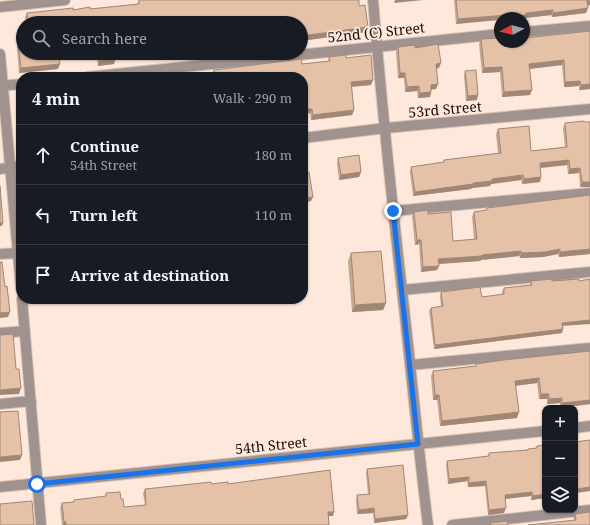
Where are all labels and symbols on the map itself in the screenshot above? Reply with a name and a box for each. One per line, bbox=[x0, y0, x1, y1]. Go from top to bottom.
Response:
north arrow bbox=[494, 12, 530, 48]
street label: 52nd (C) Street bbox=[326, 17, 426, 47]
street label: 53rd Street bbox=[408, 96, 483, 122]
route end bbox=[384, 202, 402, 220]
street label: 54th Street bbox=[234, 432, 308, 458]
route start bbox=[28, 475, 46, 493]

